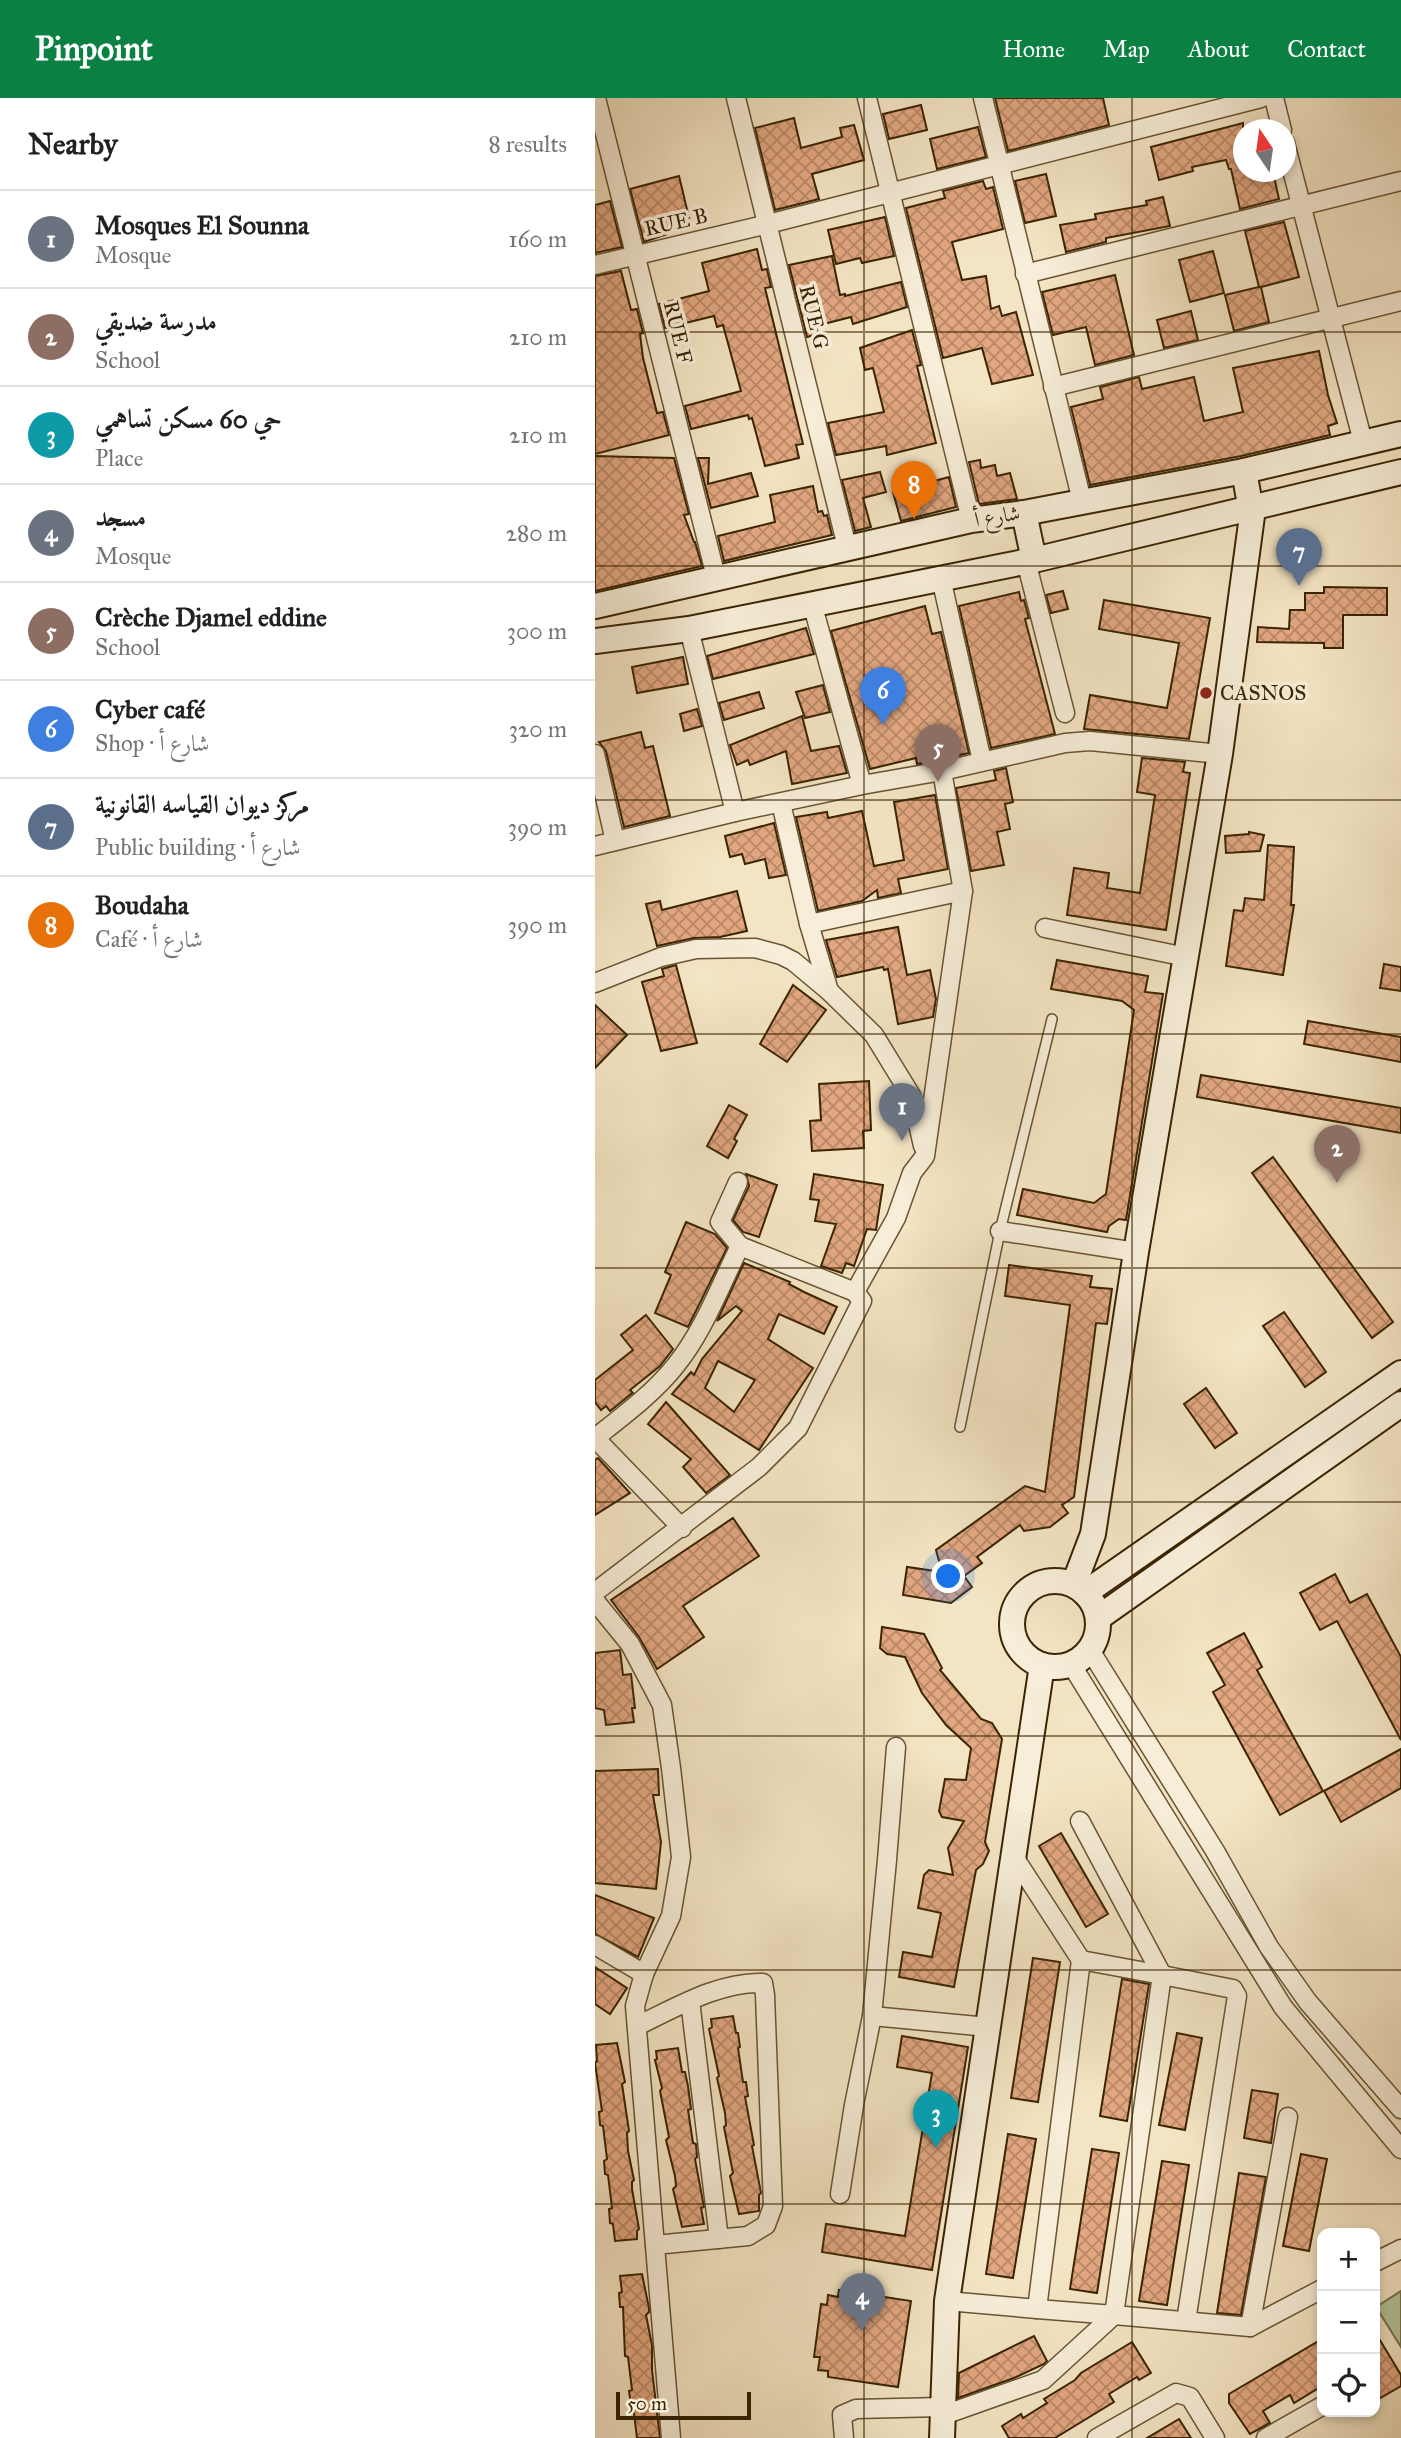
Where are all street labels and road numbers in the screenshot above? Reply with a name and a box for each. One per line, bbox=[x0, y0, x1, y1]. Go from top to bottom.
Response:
street label: RUE B bbox=[642, 202, 710, 242]
street label: RUE G bbox=[793, 282, 835, 352]
street label: RUE F bbox=[658, 298, 698, 366]
street label: شارع أ bbox=[972, 498, 1022, 537]

